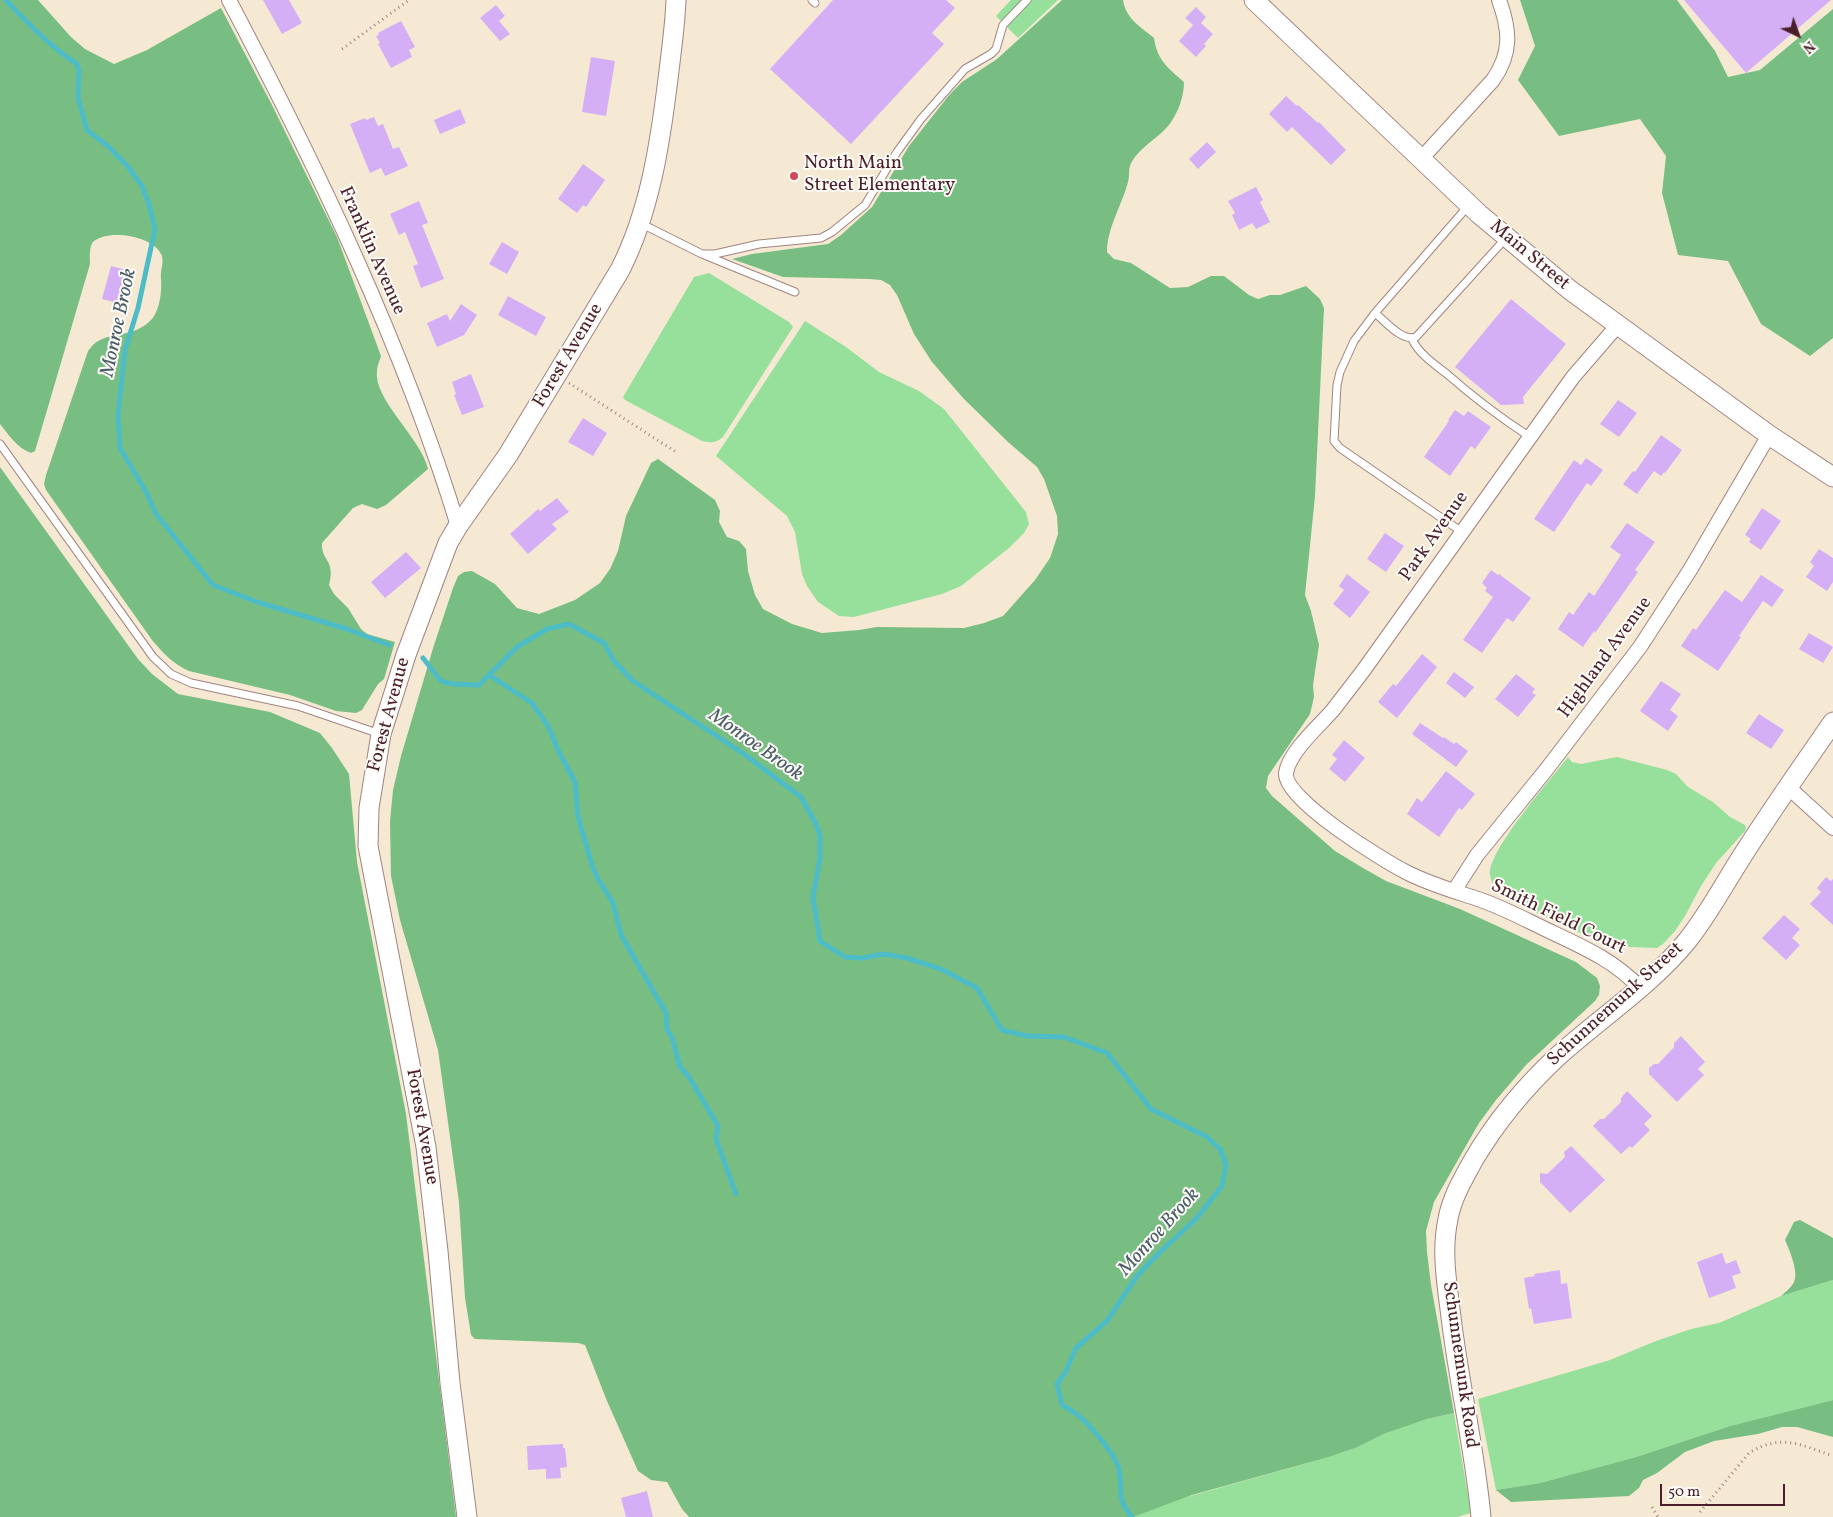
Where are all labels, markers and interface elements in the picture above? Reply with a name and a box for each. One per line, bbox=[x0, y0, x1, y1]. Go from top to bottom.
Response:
north arrow bbox=[1773, 10, 1823, 60]
text: N bbox=[1798, 36, 1819, 57]
place label: North Main Street Elementary bbox=[804, 154, 955, 198]
marker: North Main Street Elementary bbox=[788, 170, 800, 182]
street label: Franklin Avenue bbox=[333, 183, 409, 319]
street label: Main Street bbox=[1484, 216, 1574, 296]
water label: Monroe Brook bbox=[97, 267, 143, 379]
street label: Forest Avenue bbox=[529, 300, 609, 412]
street label: Park Avenue bbox=[1396, 488, 1474, 586]
street label: Highland Avenue bbox=[1554, 593, 1658, 723]
street label: Forest Avenue bbox=[364, 655, 416, 775]
water label: Monroe Brook bbox=[703, 705, 807, 787]
street label: Smith Field Court bbox=[1487, 875, 1629, 961]
street label: Schunnemunk Street bbox=[1543, 938, 1689, 1072]
street label: Forest Avenue bbox=[400, 1067, 442, 1187]
water label: Monroe Brook bbox=[1114, 1184, 1206, 1282]
street label: Schunnemunk Road bbox=[1436, 1280, 1482, 1450]
scale bar bbox=[1663, 1474, 1788, 1506]
text: 50 m bbox=[1668, 1482, 1700, 1503]

